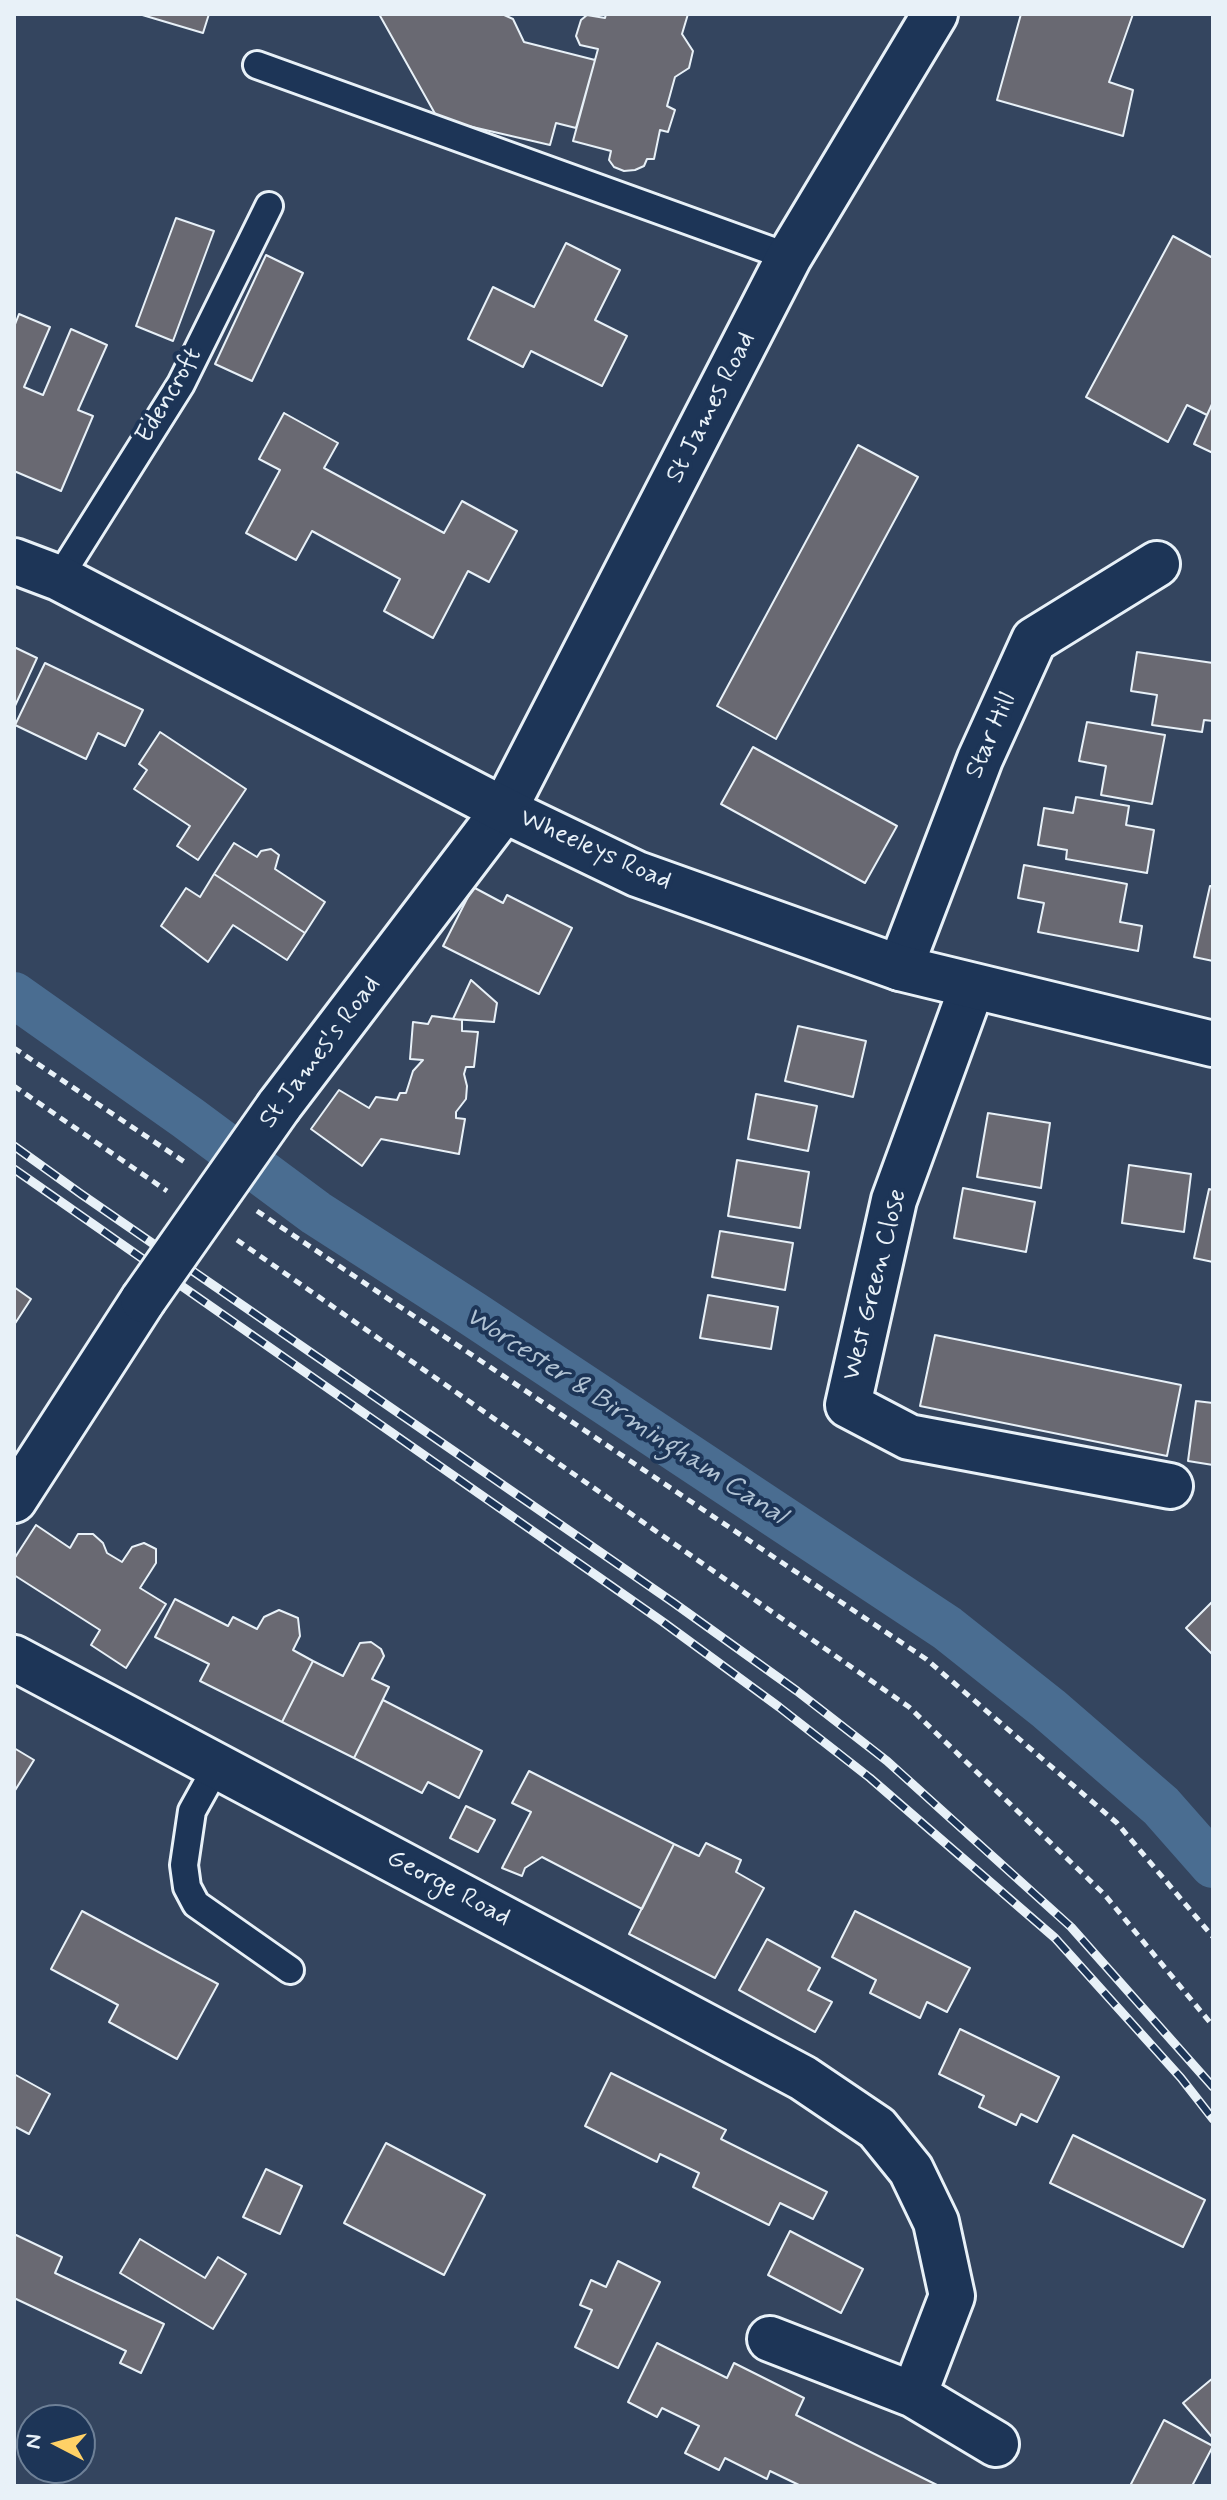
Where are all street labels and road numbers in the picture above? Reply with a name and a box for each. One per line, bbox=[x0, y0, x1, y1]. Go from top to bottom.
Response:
street label: St James Road bbox=[661, 327, 763, 489]
street label: Edencroft bbox=[130, 343, 210, 449]
street label: Star Hill bbox=[960, 688, 1024, 784]
street label: Wheeleys Road bbox=[514, 804, 676, 898]
street label: St James's Road bbox=[254, 971, 388, 1135]
street label: West Green Close bbox=[837, 1186, 915, 1384]
street label: George Road bbox=[381, 1843, 515, 1935]

